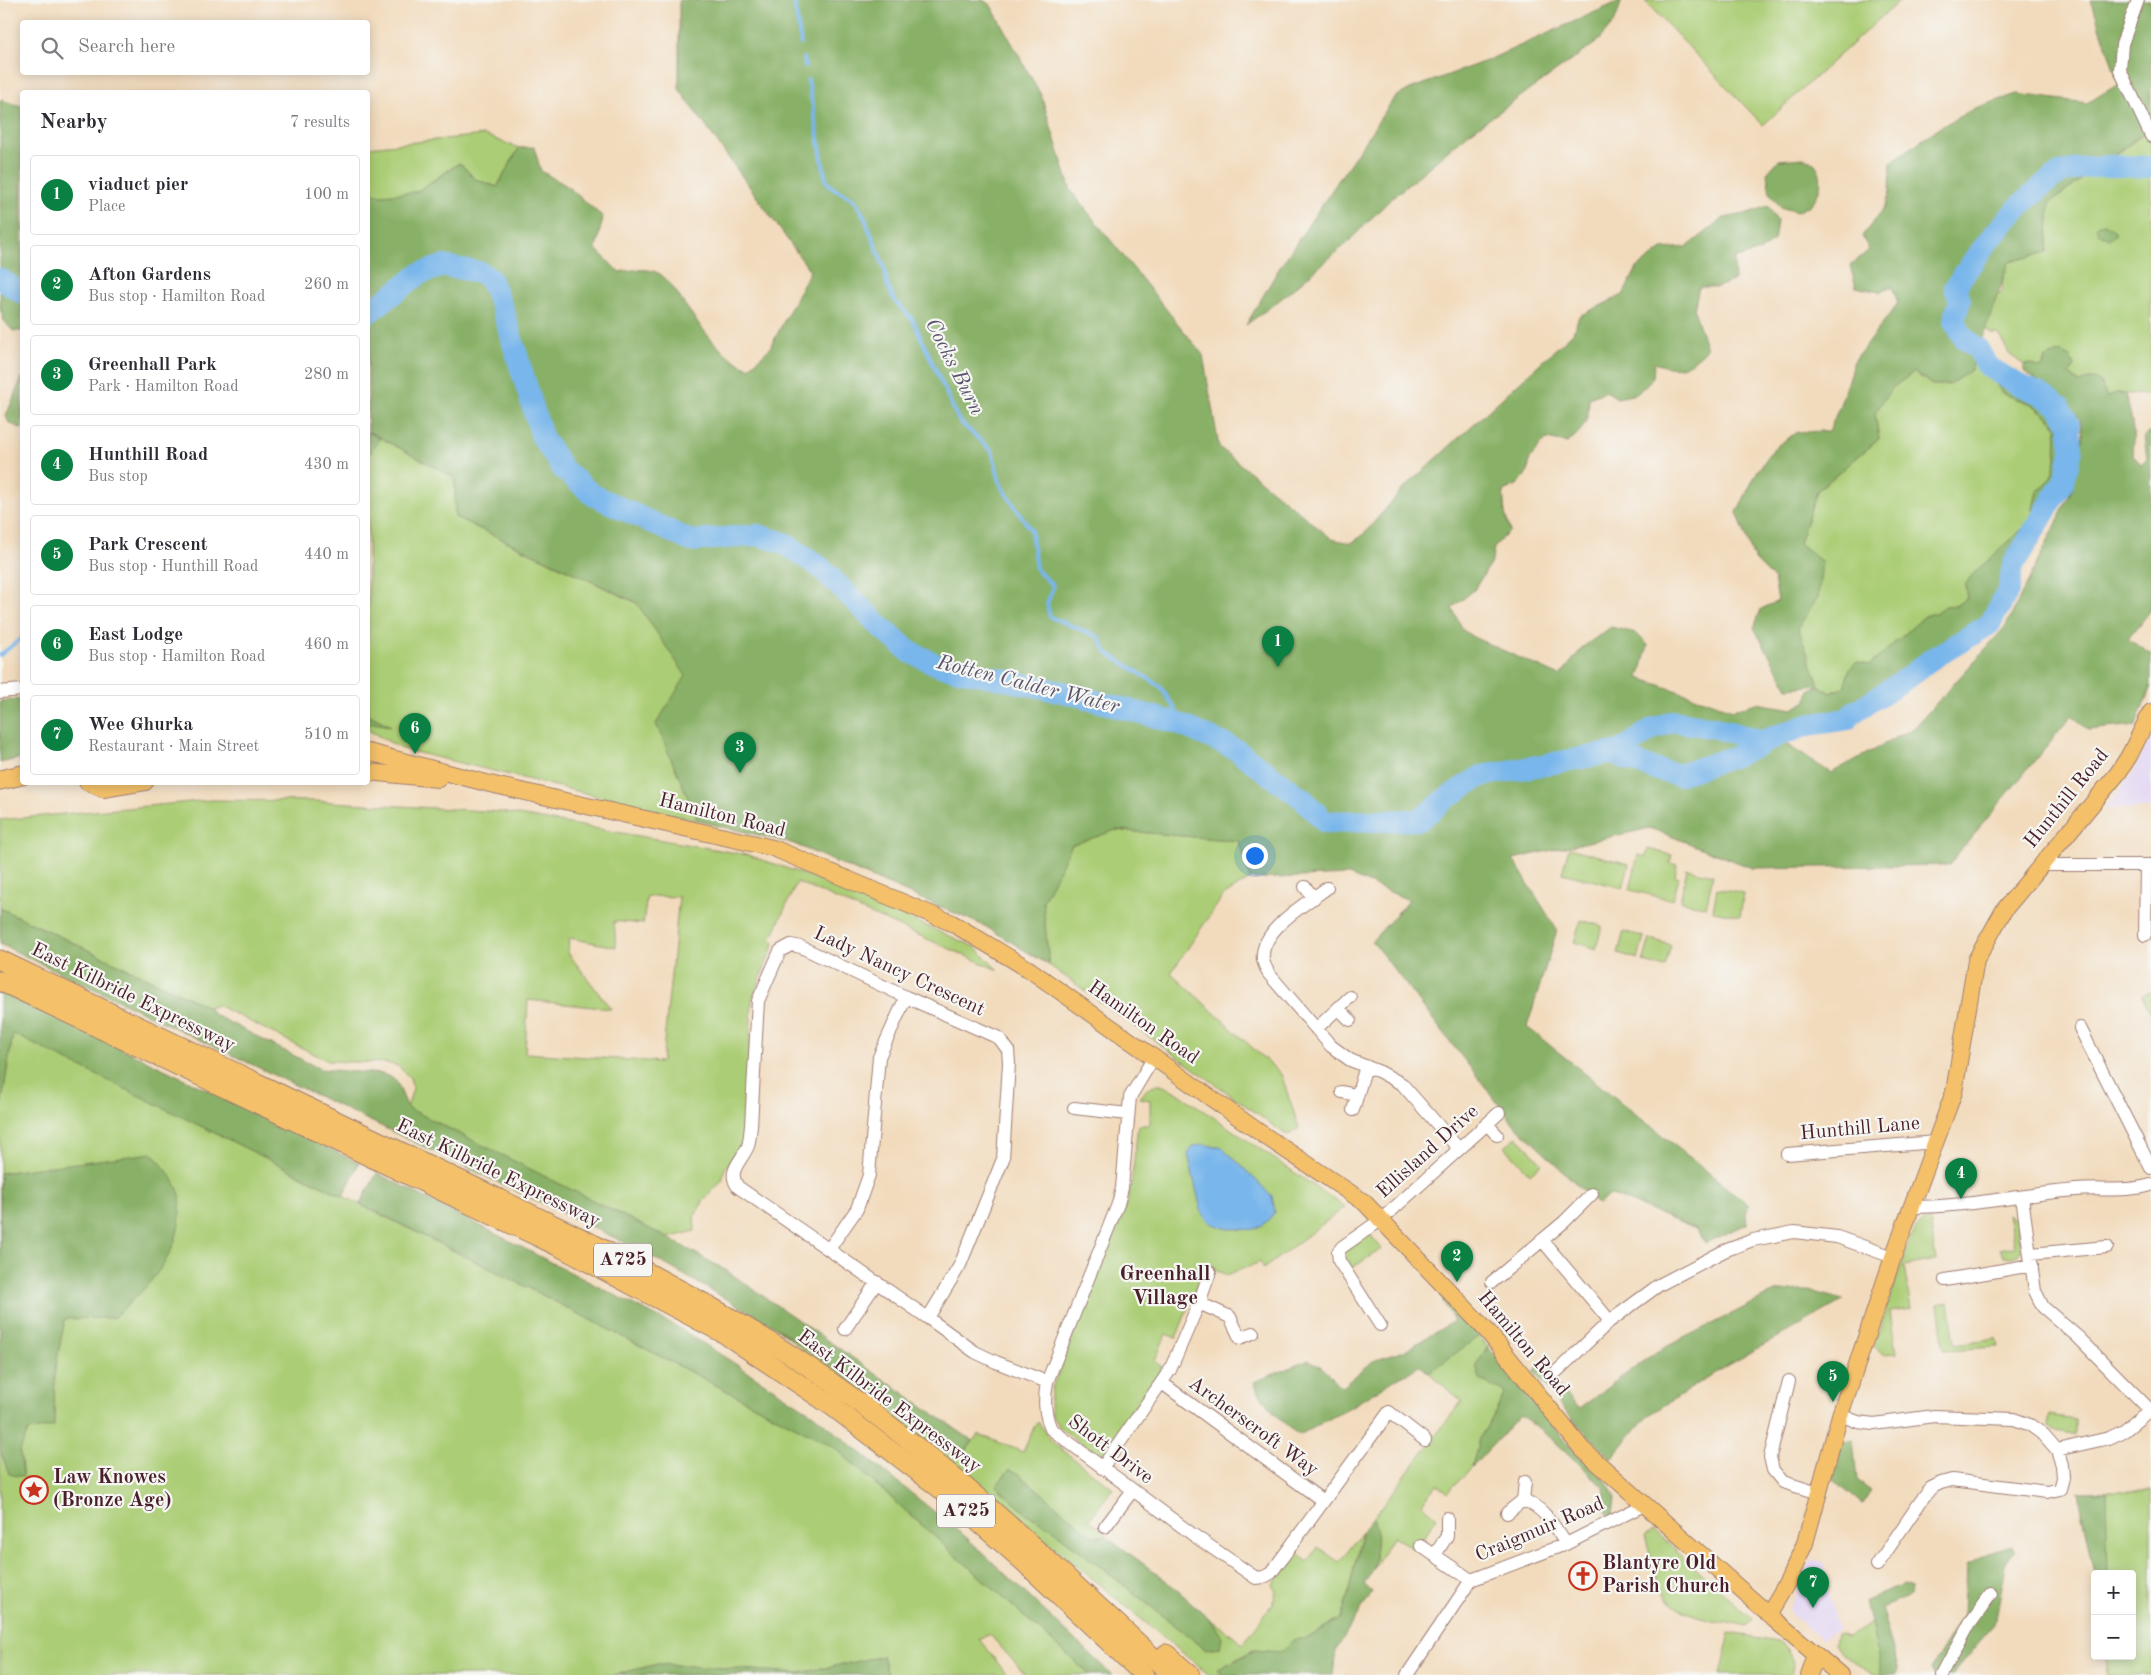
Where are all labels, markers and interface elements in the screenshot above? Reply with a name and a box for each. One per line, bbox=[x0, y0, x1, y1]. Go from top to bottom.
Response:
search box bbox=[20, 20, 370, 75]
icon: search bbox=[38, 34, 66, 62]
text: Search here bbox=[78, 38, 175, 57]
text: Nearby bbox=[40, 112, 108, 133]
text: 7 results bbox=[290, 115, 350, 131]
text: viaduct pier bbox=[88, 176, 188, 195]
text: 1 bbox=[52, 187, 62, 203]
text: 100 m bbox=[304, 187, 349, 203]
text: Place bbox=[88, 199, 125, 215]
text: Afton Gardens bbox=[88, 266, 211, 285]
text: 2 bbox=[52, 277, 62, 293]
text: 260 m bbox=[304, 277, 349, 293]
text: Bus stop · Hamilton Road bbox=[88, 289, 265, 305]
water label: Cocks Burn bbox=[921, 315, 987, 419]
text: Greenhall Park bbox=[88, 356, 217, 375]
text: 3 bbox=[52, 367, 62, 383]
text: 280 m bbox=[304, 367, 349, 383]
text: Park · Hamilton Road bbox=[88, 379, 239, 395]
text: Hunthill Road bbox=[88, 446, 208, 465]
text: 4 bbox=[52, 457, 62, 473]
text: 430 m bbox=[304, 457, 349, 473]
text: Bus stop bbox=[88, 469, 148, 485]
text: Park Crescent bbox=[88, 536, 208, 555]
text: 5 bbox=[52, 547, 62, 563]
text: 440 m bbox=[304, 547, 349, 563]
text: Bus stop · Hunthill Road bbox=[88, 559, 258, 575]
text: East Lodge bbox=[88, 626, 183, 645]
pin: 1 bbox=[1262, 626, 1294, 667]
text: 6 bbox=[52, 637, 62, 653]
text: 460 m bbox=[304, 637, 349, 653]
text: Bus stop · Hamilton Road bbox=[88, 649, 265, 665]
water label: Rotten Calder Water bbox=[934, 652, 1122, 718]
pin: 6 bbox=[399, 713, 431, 754]
text: Wee Ghurka bbox=[88, 716, 193, 735]
text: 7 bbox=[52, 727, 62, 743]
text: 510 m bbox=[304, 727, 349, 743]
pin: 3 bbox=[724, 732, 756, 773]
text: Restaurant · Main Street bbox=[88, 739, 259, 755]
street label: Hunthill Road bbox=[2021, 746, 2113, 852]
street label: Hamilton Road bbox=[656, 791, 788, 841]
your location bbox=[1242, 843, 1268, 869]
street label: Lady Nancy Crescent bbox=[810, 924, 988, 1020]
street label: East Kilbride Expressway bbox=[28, 940, 239, 1056]
street label: Hamilton Road bbox=[1084, 977, 1202, 1069]
street label: Ellisland Drive bbox=[1373, 1101, 1483, 1203]
street label: Hunthill Lane bbox=[1799, 1114, 1921, 1144]
street label: East Kilbride Expressway bbox=[393, 1116, 604, 1232]
pin: 4 bbox=[1945, 1158, 1977, 1199]
pin: 2 bbox=[1441, 1241, 1473, 1282]
road number: A725 bbox=[594, 1244, 652, 1276]
district label: Greenhall Village bbox=[1119, 1264, 1211, 1309]
street label: Hamilton Road bbox=[1473, 1288, 1573, 1400]
street label: East Kilbride Expressway bbox=[793, 1327, 985, 1478]
pin: 5 bbox=[1817, 1361, 1849, 1402]
street label: Archerscroft Way bbox=[1184, 1373, 1322, 1481]
street label: Shott Drive bbox=[1064, 1412, 1156, 1488]
place label: Law Knowes (Bronze Age) bbox=[53, 1468, 172, 1511]
place icon: Law Knowes (Bronze Age) bbox=[19, 1475, 49, 1505]
road number: A725 bbox=[937, 1494, 995, 1528]
street label: Craigmuir Road bbox=[1473, 1494, 1607, 1566]
place label: Blantyre Old Parish Church bbox=[1602, 1554, 1730, 1597]
church icon: Blantyre Old Parish Church bbox=[1568, 1561, 1598, 1591]
pin: 7 bbox=[1797, 1567, 1829, 1608]
map controls bbox=[2091, 1570, 2136, 1660]
button: + bbox=[2091, 1570, 2136, 1615]
button: − bbox=[2091, 1615, 2136, 1660]

